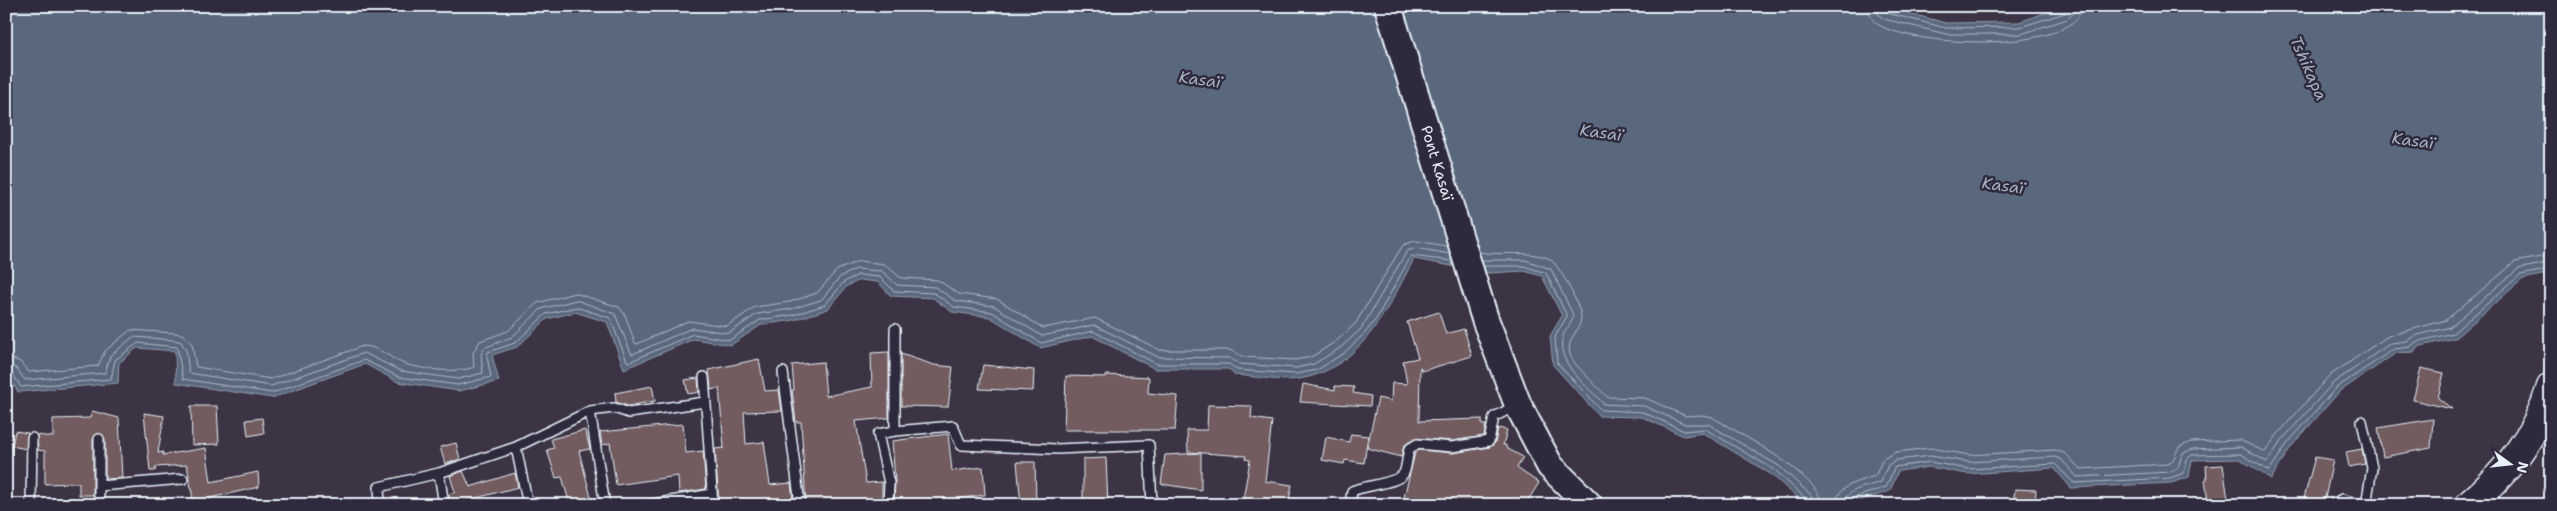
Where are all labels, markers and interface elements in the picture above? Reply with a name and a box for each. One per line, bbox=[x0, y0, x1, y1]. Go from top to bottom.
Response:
water label: Tshikapa bbox=[2285, 33, 2332, 104]
water label: Kasaï bbox=[1178, 66, 1225, 93]
water label: Kasaï bbox=[1579, 119, 1626, 146]
street label: Pont Kasaï bbox=[1416, 123, 1458, 204]
water label: Kasaï bbox=[2391, 127, 2438, 154]
water label: Kasaï bbox=[1981, 172, 2028, 199]
north arrow bbox=[2484, 438, 2534, 488]
text: N bbox=[2512, 460, 2533, 475]

